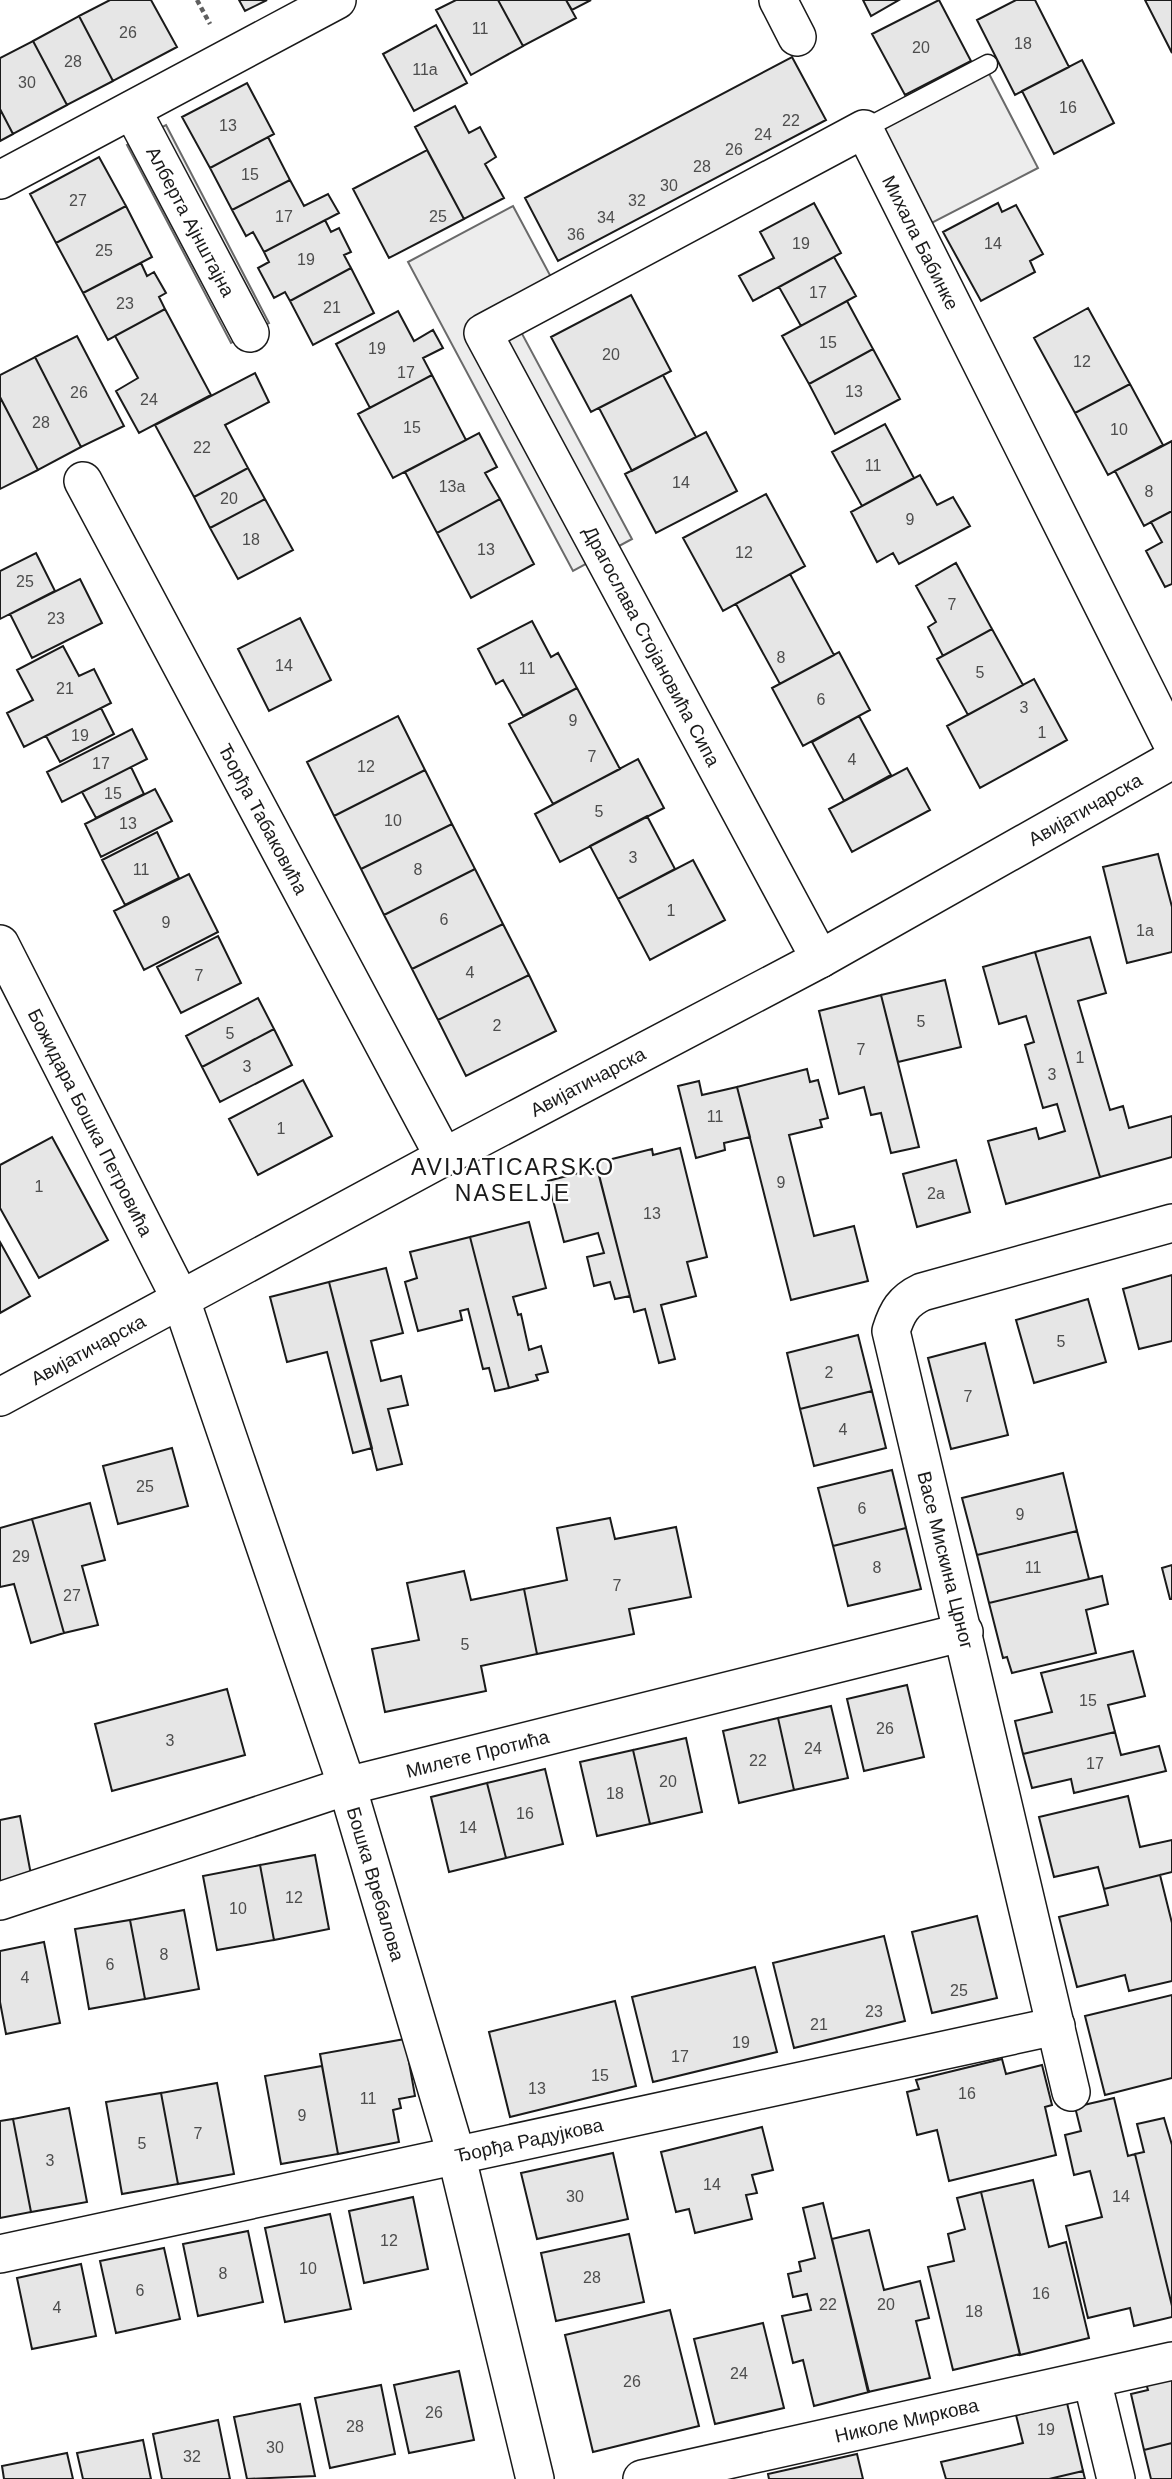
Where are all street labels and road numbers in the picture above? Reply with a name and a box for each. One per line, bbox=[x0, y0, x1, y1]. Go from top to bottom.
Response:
street label: Алберта Ајнштајна bbox=[142, 143, 239, 301]
street label: Михала Бабинке bbox=[878, 172, 963, 313]
street label: Драгослава Стојановића Сипа bbox=[579, 523, 724, 770]
street label: Ђорђа Табаковића bbox=[214, 740, 312, 898]
street label: Авијатичарска bbox=[1025, 769, 1146, 850]
street label: Божидара Бошка Петровића bbox=[24, 1005, 157, 1240]
street label: Авијатичарска bbox=[527, 1043, 649, 1121]
street label: Авијатичарска bbox=[27, 1310, 149, 1389]
street label: Васе Мискина Црног bbox=[913, 1469, 978, 1651]
street label: Милете Протића bbox=[404, 1726, 552, 1782]
street label: Бошка Вребалова bbox=[343, 1804, 408, 1964]
street label: Ђорђа Радујкова bbox=[453, 2114, 605, 2167]
street label: Николе Миркова bbox=[833, 2394, 981, 2447]

